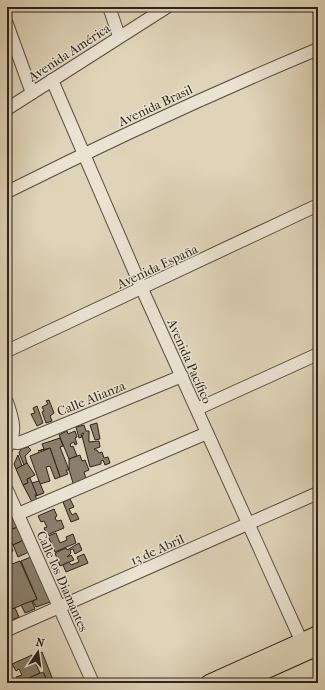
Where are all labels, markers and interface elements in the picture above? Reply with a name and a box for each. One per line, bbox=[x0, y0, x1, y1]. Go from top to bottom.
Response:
street label: Avenida América bbox=[25, 20, 114, 85]
street label: Avenida Brasil bbox=[115, 82, 195, 130]
street label: Avenida España bbox=[114, 241, 201, 292]
street label: Avenida Pacífico bbox=[164, 316, 215, 406]
street label: Calle Alianza bbox=[55, 378, 128, 419]
street label: Calle los Diamantes bbox=[34, 529, 92, 634]
street label: 13 de Abril bbox=[128, 531, 187, 568]
north arrow bbox=[18, 632, 58, 672]
text: N bbox=[35, 635, 46, 650]

